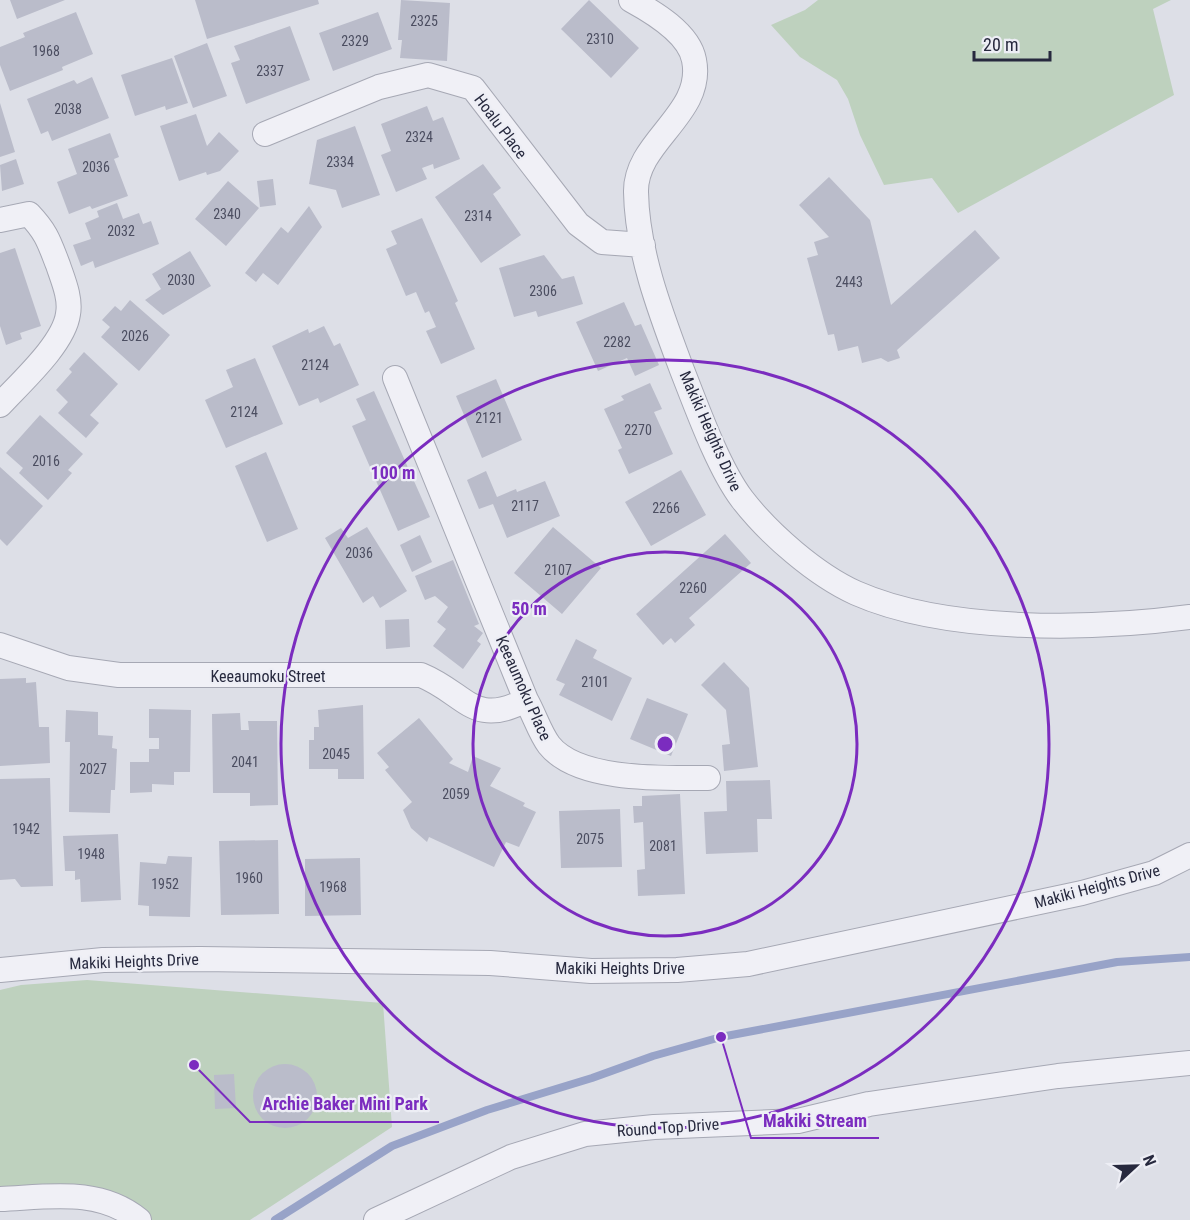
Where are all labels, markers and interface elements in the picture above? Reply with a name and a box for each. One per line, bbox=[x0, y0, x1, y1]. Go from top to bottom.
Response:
house number: 2325 bbox=[410, 13, 438, 29]
scale bar bbox=[974, 24, 1050, 62]
house number: 2310 bbox=[586, 31, 614, 47]
house number: 2329 bbox=[341, 33, 369, 49]
text: 20 m bbox=[983, 34, 1018, 55]
house number: 1968 bbox=[32, 43, 60, 59]
house number: 2337 bbox=[256, 63, 284, 79]
street label: Hoalu Place bbox=[470, 90, 531, 162]
house number: 2038 bbox=[54, 101, 82, 117]
house number: 2324 bbox=[405, 129, 433, 145]
house number: 2334 bbox=[326, 154, 354, 170]
house number: 2036 bbox=[82, 159, 110, 175]
house number: 2340 bbox=[213, 206, 241, 222]
house number: 2314 bbox=[464, 208, 492, 224]
house number: 2032 bbox=[107, 223, 135, 239]
house number: 2030 bbox=[167, 272, 195, 288]
house number: 2443 bbox=[835, 274, 863, 290]
house number: 2306 bbox=[529, 283, 557, 299]
house number: 2026 bbox=[121, 328, 149, 344]
house number: 2282 bbox=[603, 334, 631, 350]
house number: 2124 bbox=[301, 357, 329, 373]
street label: Makiki Heights Drive bbox=[676, 368, 746, 494]
house number: 2124 bbox=[230, 404, 258, 420]
house number: 2121 bbox=[475, 410, 503, 426]
house number: 2270 bbox=[624, 422, 652, 438]
house number: 2016 bbox=[32, 453, 60, 469]
text: 100 m bbox=[371, 462, 415, 483]
house number: 2117 bbox=[511, 498, 539, 514]
house number: 2266 bbox=[652, 500, 680, 516]
house number: 2036 bbox=[345, 545, 373, 561]
house number: 2107 bbox=[544, 562, 572, 578]
house number: 2260 bbox=[679, 580, 707, 596]
text: 50 m bbox=[511, 598, 547, 619]
street label: Keeaumoku Place bbox=[492, 633, 555, 744]
street label: Keeaumoku Street bbox=[210, 667, 326, 686]
house number: 2101 bbox=[581, 674, 609, 690]
centre of rings bbox=[655, 734, 675, 754]
house number: 2045 bbox=[322, 746, 350, 762]
house number: 2041 bbox=[231, 754, 259, 770]
house number: 2027 bbox=[79, 761, 107, 777]
house number: 2059 bbox=[442, 786, 470, 802]
house number: 1942 bbox=[12, 821, 40, 837]
house number: 2075 bbox=[576, 831, 604, 847]
house number: 2081 bbox=[649, 838, 677, 854]
house number: 1948 bbox=[77, 846, 105, 862]
street label: Makiki Heights Drive bbox=[1032, 861, 1162, 912]
house number: 1960 bbox=[235, 870, 263, 886]
house number: 1952 bbox=[151, 876, 179, 892]
house number: 1968 bbox=[319, 879, 347, 895]
street label: Makiki Heights Drive bbox=[69, 950, 199, 973]
street label: Makiki Heights Drive bbox=[555, 959, 685, 978]
callout: Archie Baker Mini Park bbox=[250, 1086, 439, 1122]
text: Archie Baker Mini Park bbox=[262, 1093, 428, 1114]
callout: Makiki Stream bbox=[751, 1102, 879, 1138]
text: Makiki Stream bbox=[763, 1110, 867, 1131]
street label: Round Top Drive bbox=[616, 1114, 720, 1141]
north arrow bbox=[1106, 1136, 1166, 1196]
text: N bbox=[1139, 1152, 1160, 1169]

